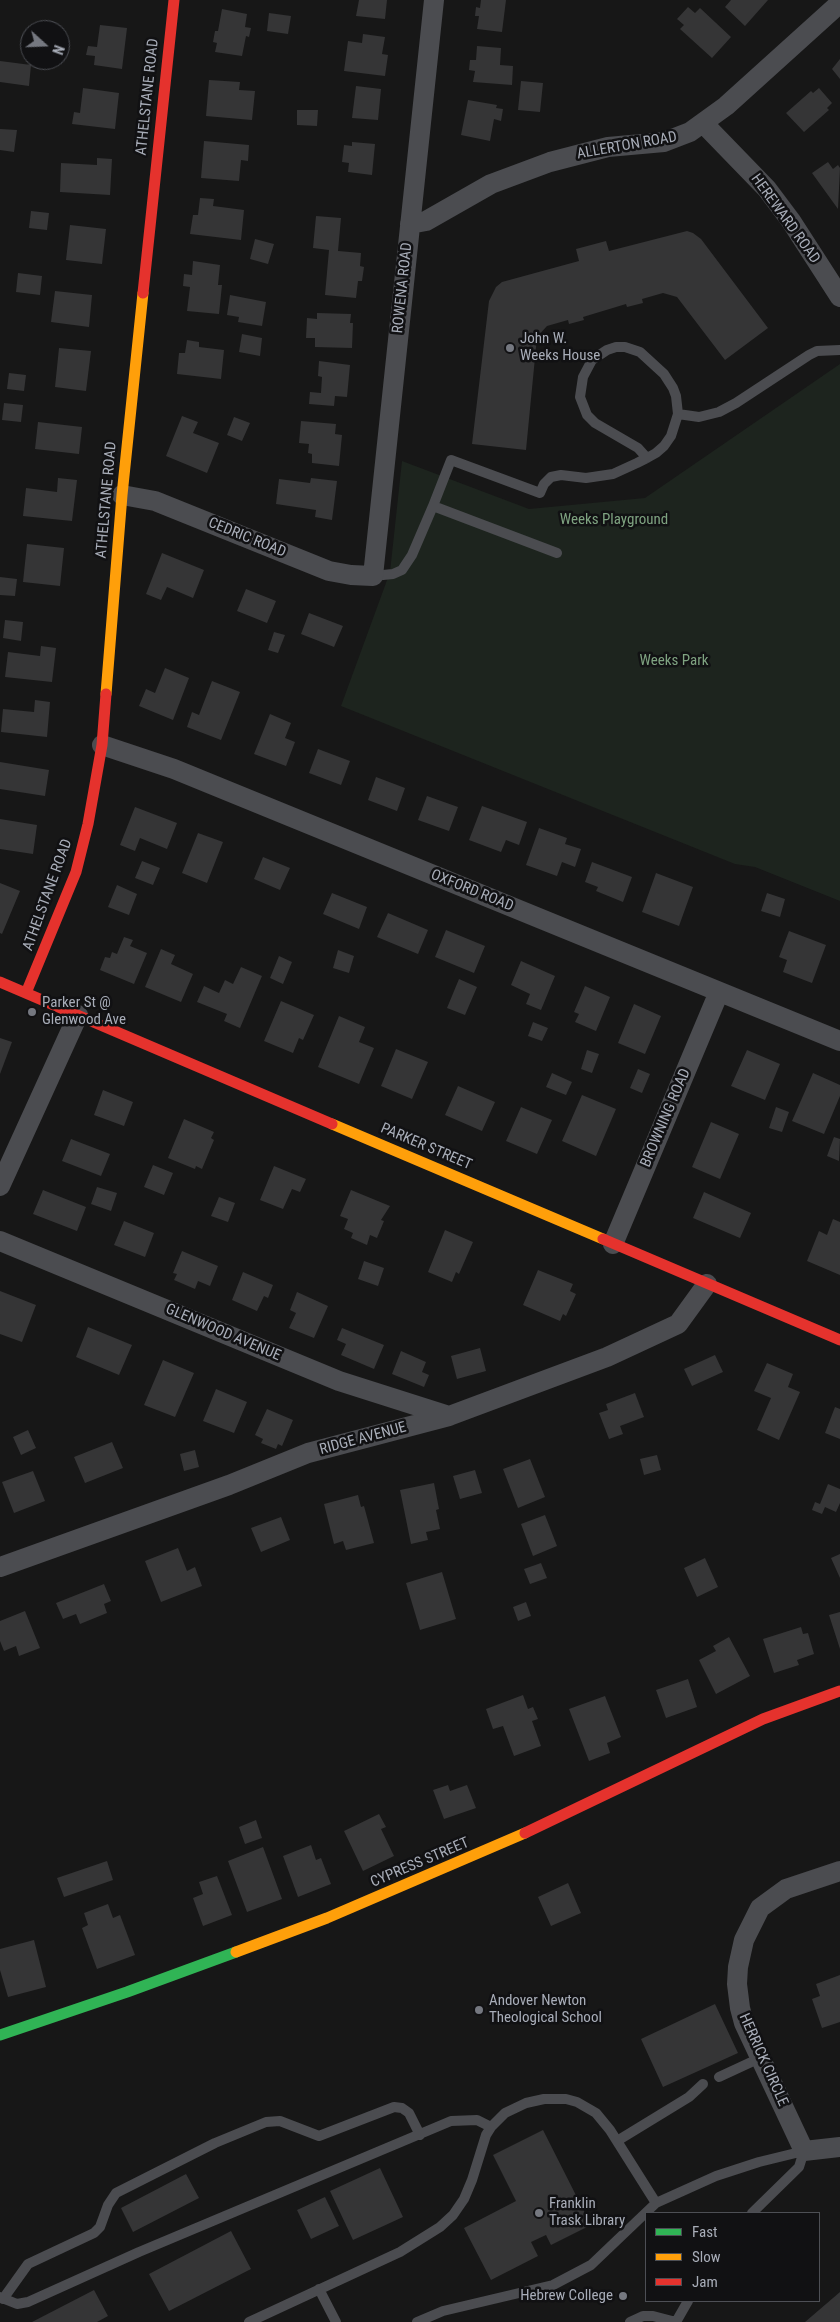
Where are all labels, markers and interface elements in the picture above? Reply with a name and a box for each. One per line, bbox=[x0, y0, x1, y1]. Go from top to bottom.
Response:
north arrow bbox=[20, 20, 70, 70]
street label: ATHELSTANE ROAD bbox=[133, 38, 163, 156]
text: N bbox=[49, 43, 67, 57]
street label: ALLERTON ROAD bbox=[576, 128, 678, 164]
street label: HEREWARD ROAD bbox=[747, 171, 823, 267]
street label: ROWENA ROAD bbox=[389, 242, 417, 334]
place label: John W. Weeks House bbox=[520, 330, 600, 365]
marker: John W. Weeks House bbox=[504, 342, 516, 354]
street label: ATHELSTANE ROAD bbox=[93, 441, 121, 559]
park label: Weeks Playground bbox=[560, 511, 668, 529]
street label: CEDRIC ROAD bbox=[206, 514, 288, 562]
park label: Weeks Park bbox=[639, 652, 709, 670]
street label: ATHELSTANE ROAD bbox=[19, 837, 77, 953]
street label: OXFORD ROAD bbox=[428, 866, 516, 916]
place label: Parker St @ Glenwood Ave bbox=[42, 994, 126, 1029]
marker: Parker St @ Glenwood Ave bbox=[26, 1006, 38, 1018]
street label: BROWNING ROAD bbox=[637, 1066, 695, 1170]
street label: PARKER STREET bbox=[378, 1120, 474, 1174]
street label: GLENWOOD AVENUE bbox=[163, 1301, 283, 1365]
street label: RIDGE AVENUE bbox=[318, 1419, 408, 1459]
street label: CYPRESS STREET bbox=[368, 1834, 472, 1892]
place label: Andover Newton Theological School bbox=[489, 1992, 602, 2027]
marker: Andover Newton Theological School bbox=[473, 2004, 485, 2016]
street label: HERRICK CIRCLE bbox=[734, 2011, 792, 2109]
place label: Franklin Trask Library bbox=[549, 2195, 625, 2230]
marker: Franklin Trask Library bbox=[533, 2207, 545, 2219]
legend bbox=[645, 2212, 820, 2302]
text: Fast bbox=[692, 2223, 717, 2241]
text: Slow bbox=[692, 2248, 721, 2266]
text: Jam bbox=[692, 2273, 718, 2291]
place label: Hebrew College bbox=[520, 2287, 613, 2305]
marker: Hebrew College bbox=[617, 2290, 629, 2302]

